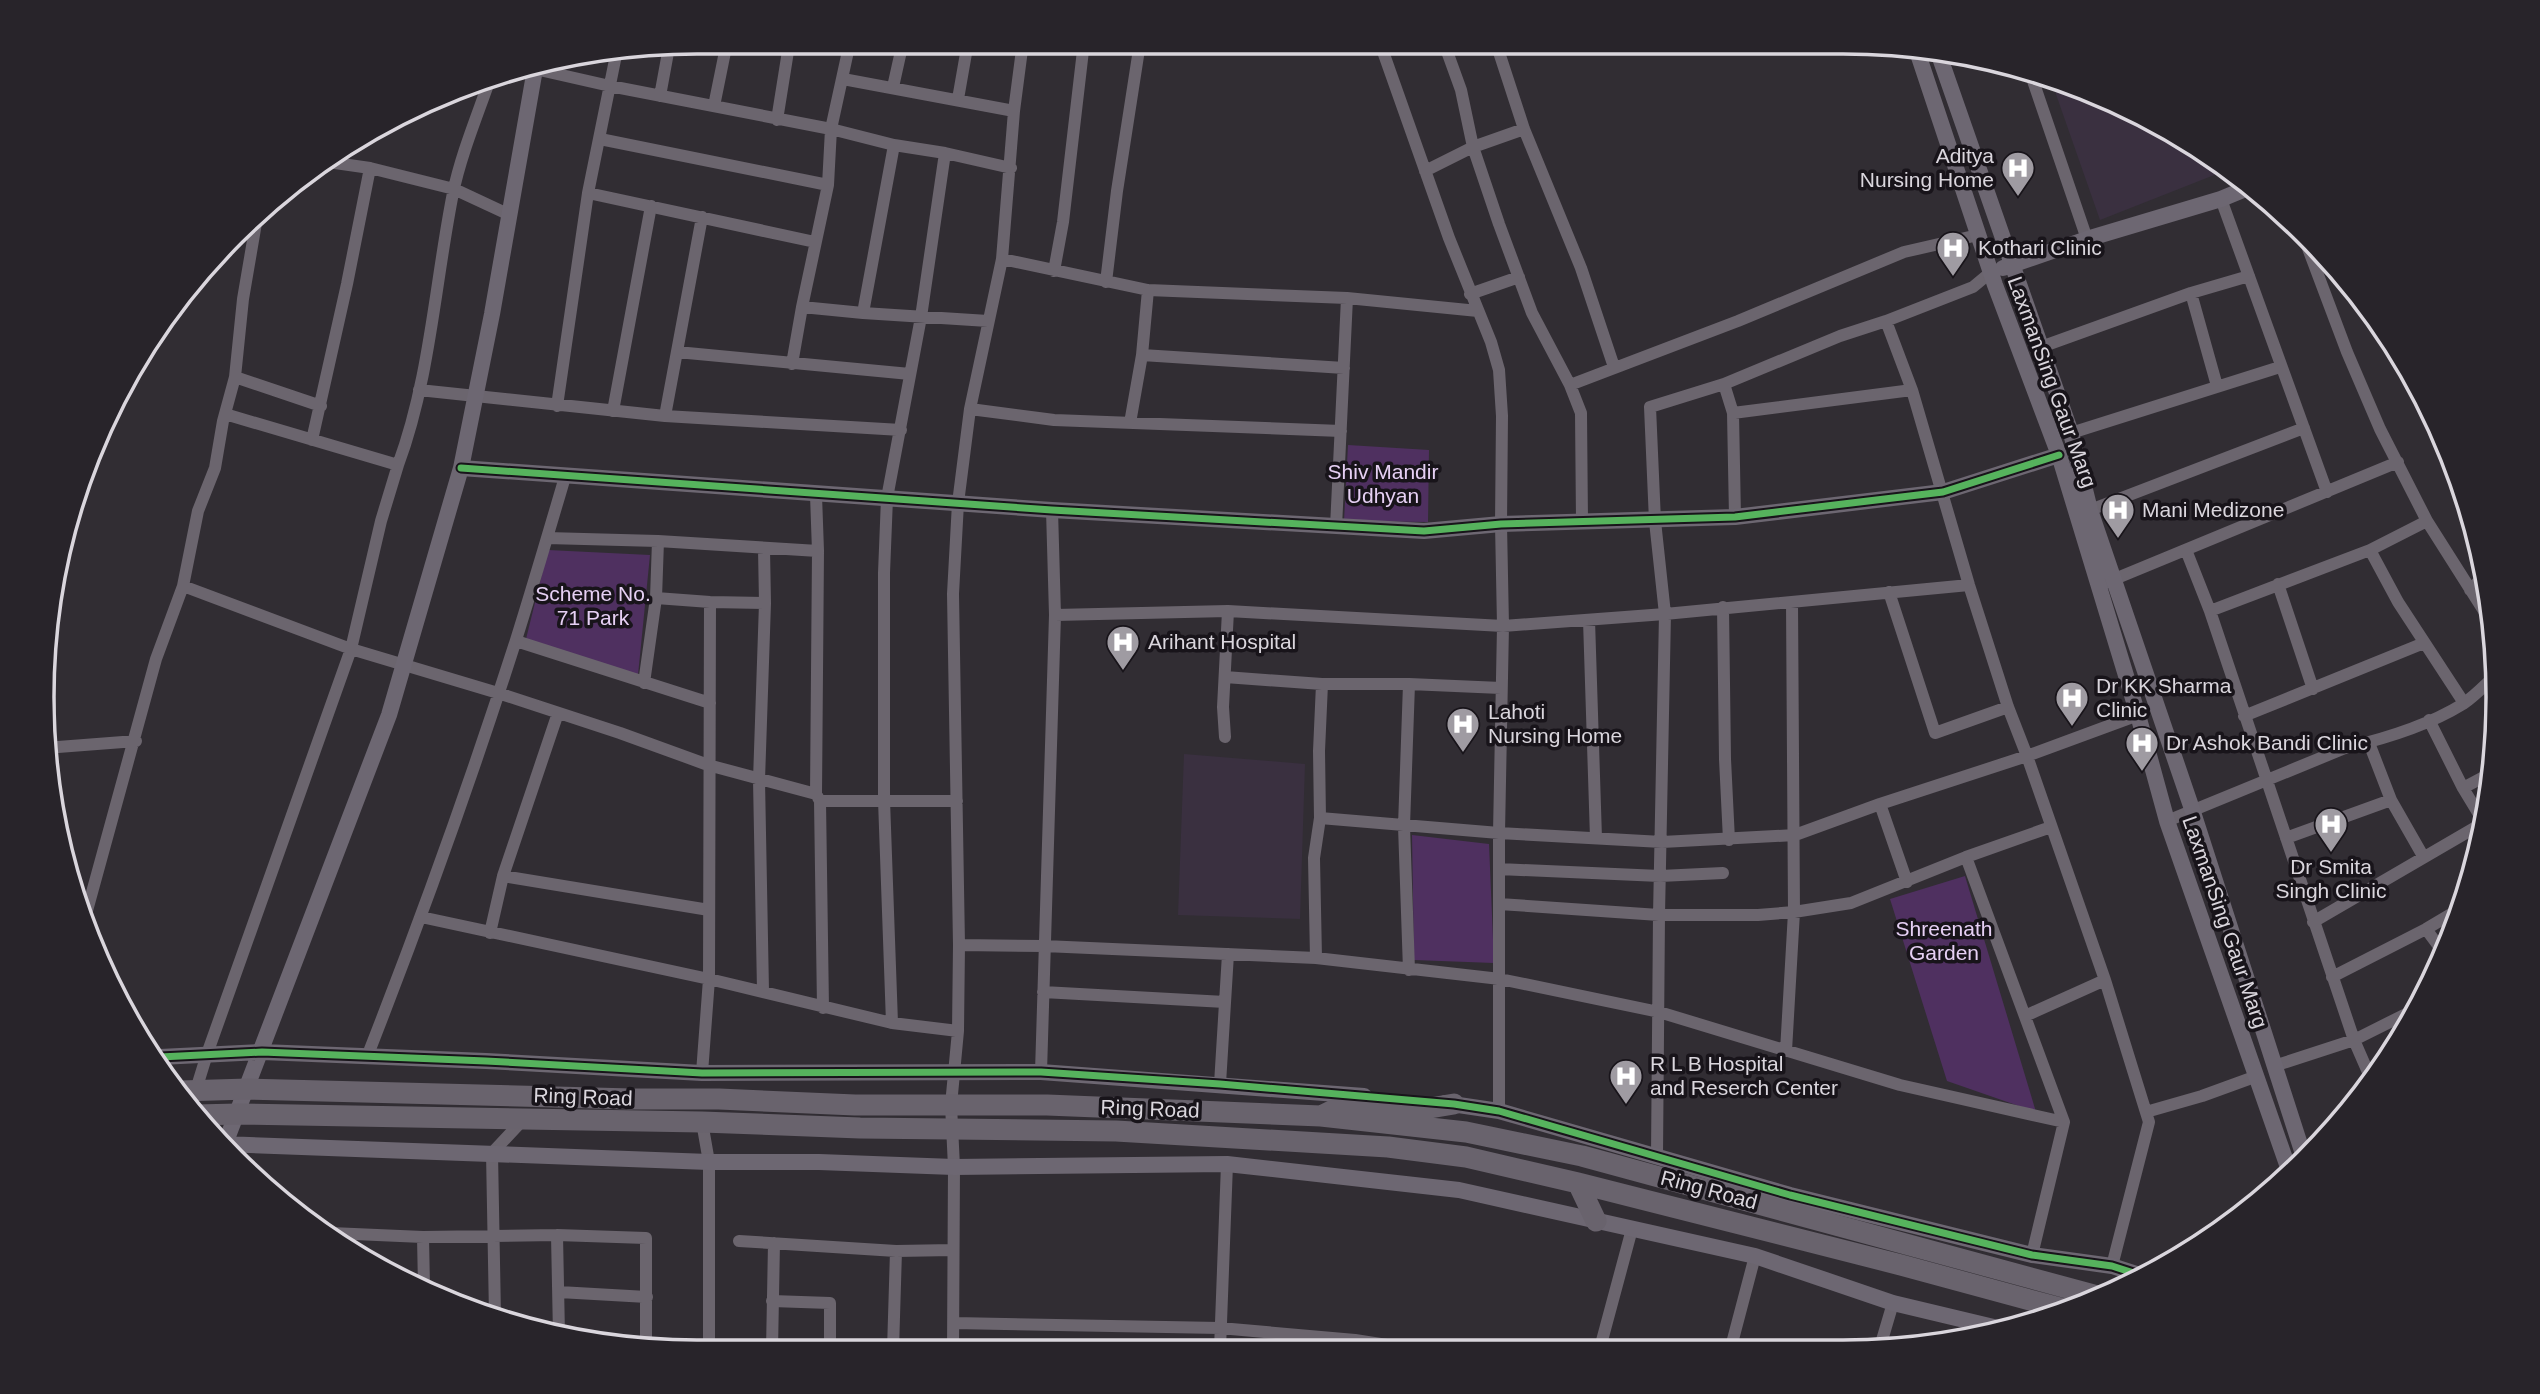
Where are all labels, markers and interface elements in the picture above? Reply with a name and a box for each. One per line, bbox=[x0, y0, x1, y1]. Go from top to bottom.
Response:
place label: Aditya Nursing Home bbox=[1860, 144, 1994, 191]
hospital icon: Aditya Nursing Home bbox=[1999, 149, 2037, 198]
hospital icon: Kothari Clinic bbox=[1934, 229, 1972, 278]
place label: Kothari Clinic bbox=[1978, 236, 2102, 259]
street label: LaxmanSing Gaur Marg bbox=[2004, 273, 2101, 491]
park label: Shiv Mandir Udhyan bbox=[1328, 460, 1438, 507]
hospital icon: Mani Medizone bbox=[2099, 491, 2137, 540]
place label: Mani Medizone bbox=[2142, 498, 2284, 521]
park label: Scheme No. 71 Park bbox=[535, 582, 651, 629]
hospital icon: Arihant Hospital bbox=[1104, 623, 1142, 672]
place label: Arihant Hospital bbox=[1148, 630, 1296, 653]
place label: Dr KK Sharma Clinic bbox=[2096, 674, 2232, 721]
hospital icon: Dr KK Sharma Clinic bbox=[2053, 679, 2091, 728]
place label: Lahoti Nursing Home bbox=[1488, 700, 1622, 747]
hospital icon: Lahoti Nursing Home bbox=[1444, 705, 1482, 754]
hospital icon: Dr Ashok Bandi Clinic bbox=[2123, 724, 2161, 773]
place label: Dr Ashok Bandi Clinic bbox=[2166, 731, 2368, 754]
hospital icon: Dr Smita Singh Clinic bbox=[2312, 805, 2350, 854]
street label: LaxmanSing Gaur Marg bbox=[2178, 813, 2273, 1031]
place label: Dr Smita Singh Clinic bbox=[2276, 855, 2386, 902]
park label: Shreenath Garden bbox=[1896, 917, 1992, 964]
place label: R L B Hospital and Reserch Center bbox=[1650, 1052, 1838, 1099]
hospital icon: R L B Hospital and Reserch Center bbox=[1607, 1057, 1645, 1106]
street label: Ring Road bbox=[533, 1083, 633, 1110]
street label: Ring Road bbox=[1100, 1095, 1200, 1122]
street label: Ring Road bbox=[1658, 1166, 1760, 1213]

